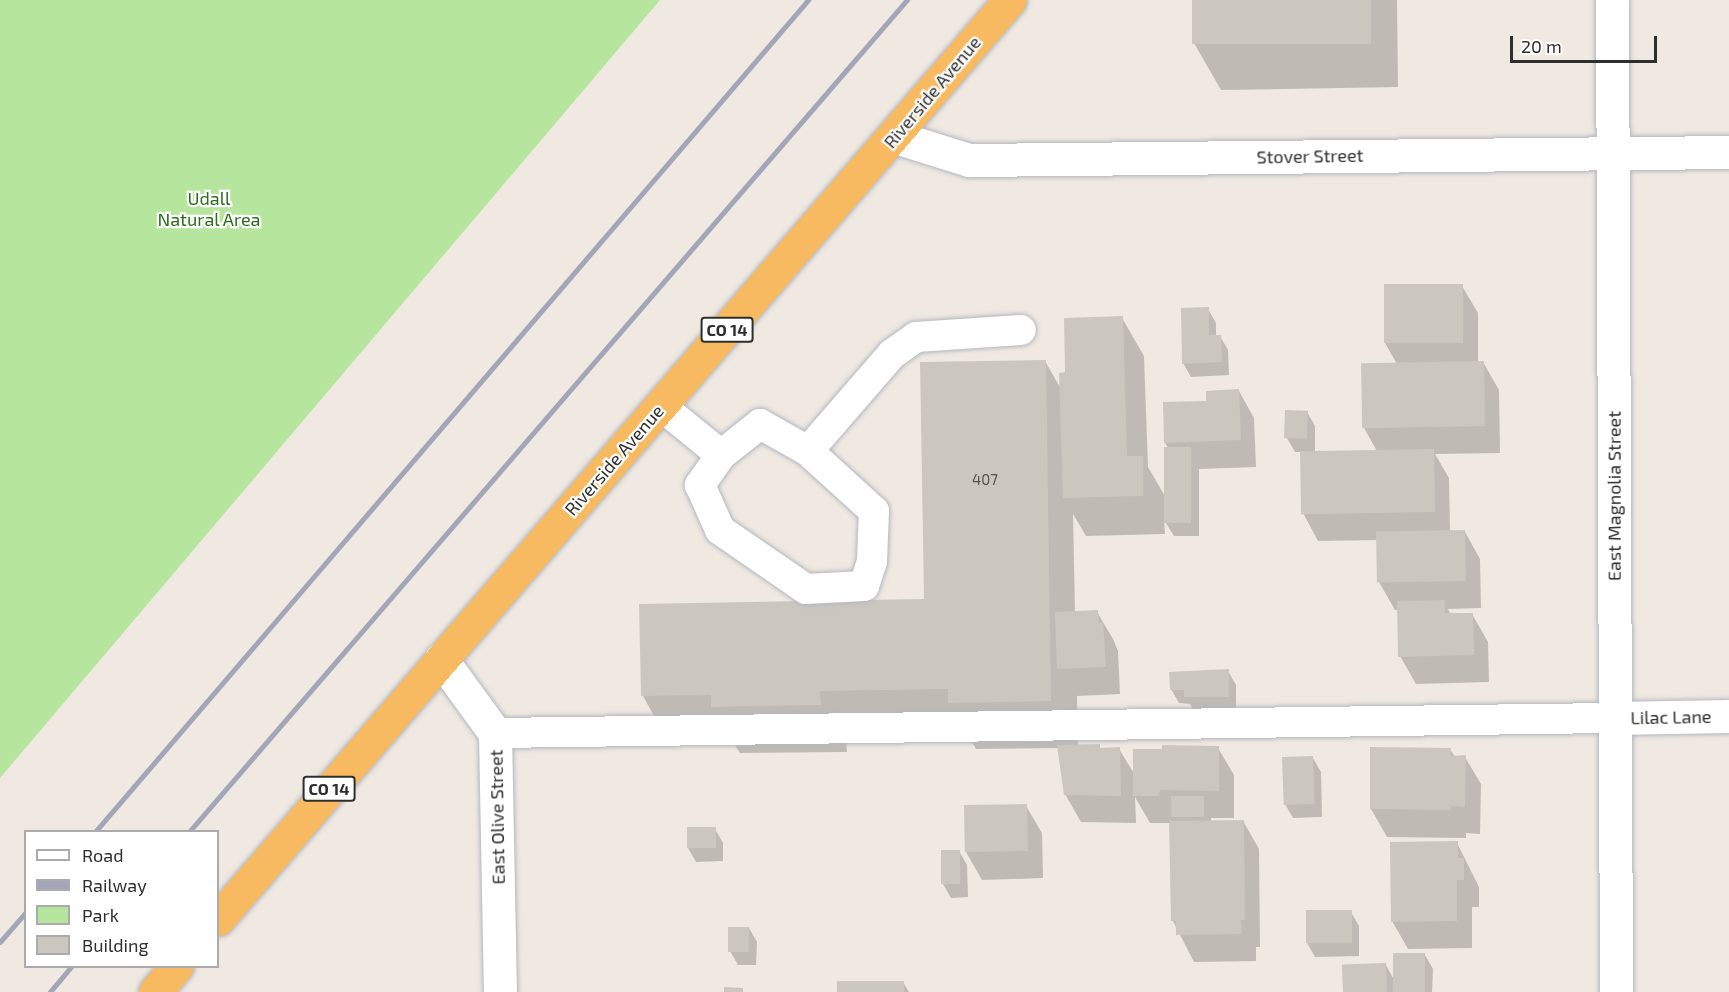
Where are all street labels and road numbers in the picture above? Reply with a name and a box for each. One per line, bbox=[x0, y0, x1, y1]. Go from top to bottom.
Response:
street label: Riverside Avenue bbox=[879, 32, 985, 152]
street label: Stover Street bbox=[1256, 144, 1364, 168]
road number: CO 14 bbox=[700, 317, 754, 343]
street label: Riverside Avenue bbox=[560, 400, 668, 520]
street label: East Magnolia Street bbox=[1603, 411, 1625, 581]
street label: Lilac Lane bbox=[1630, 705, 1712, 729]
street label: East Olive Street bbox=[485, 749, 509, 885]
road number: CO 14 bbox=[302, 776, 356, 802]

